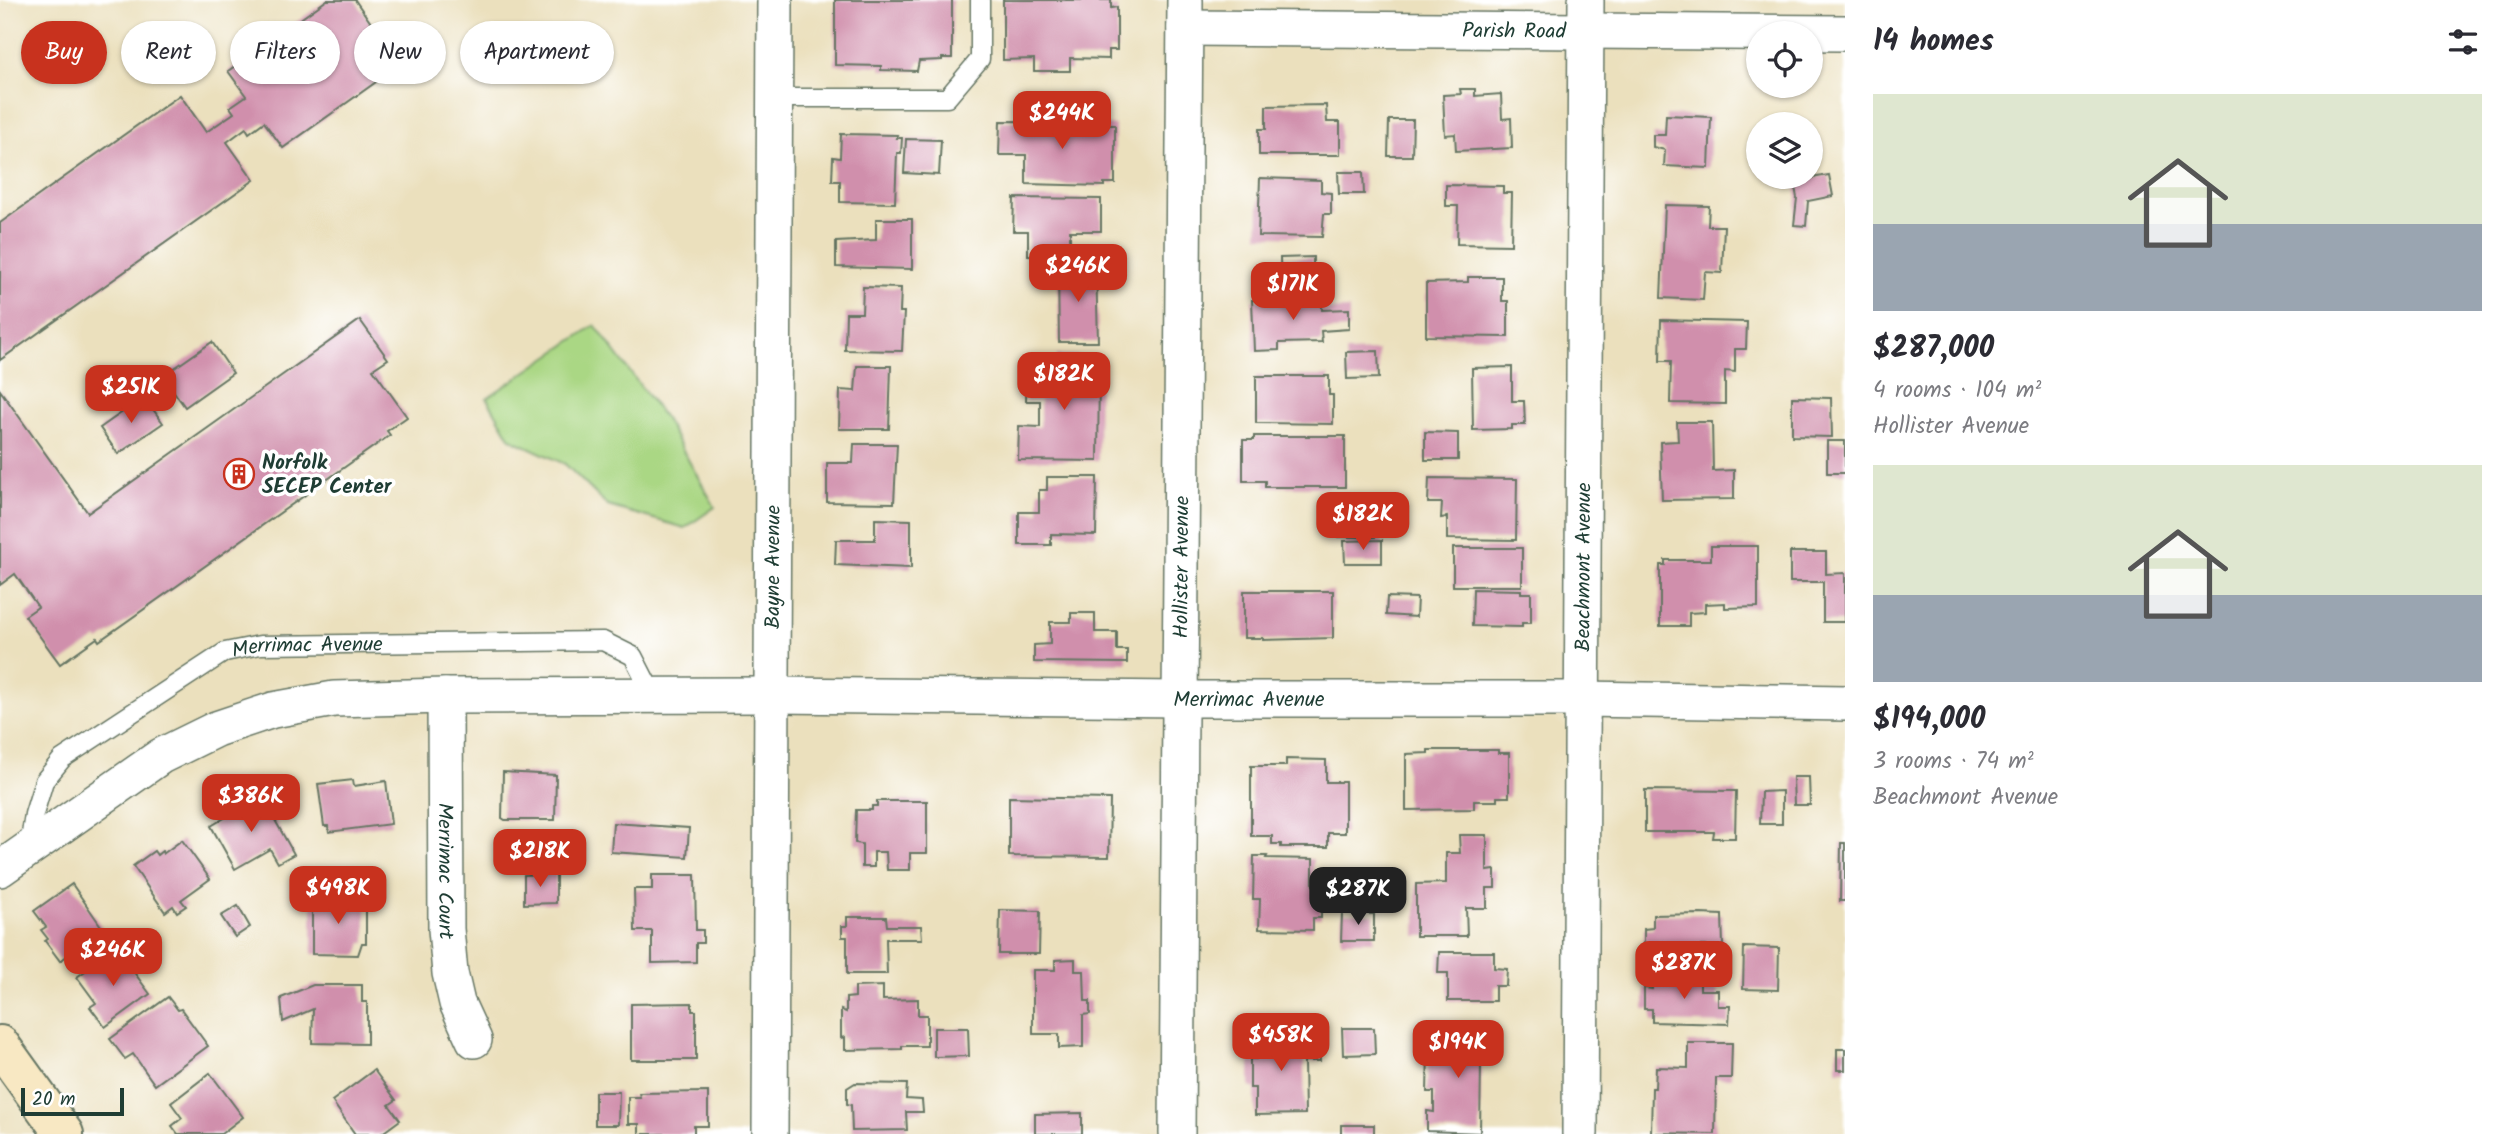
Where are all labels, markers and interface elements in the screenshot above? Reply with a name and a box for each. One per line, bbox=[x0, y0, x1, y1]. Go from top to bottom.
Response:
street label: Parish Road bbox=[1462, 15, 1567, 49]
text: 14 homes bbox=[1873, 18, 1994, 66]
chip: Buy bbox=[21, 21, 107, 84]
chip: Rent bbox=[121, 21, 216, 84]
chip: Filters bbox=[230, 21, 340, 84]
chip: New bbox=[354, 21, 446, 84]
chip: Apartment bbox=[460, 21, 614, 84]
map controls bbox=[1746, 21, 1823, 189]
button: locate bbox=[1746, 21, 1823, 98]
icon: filters bbox=[2444, 23, 2482, 61]
pin: $244K bbox=[1013, 92, 1111, 151]
text: $244K bbox=[1029, 96, 1095, 132]
button: layers bbox=[1746, 112, 1823, 189]
icon: home bbox=[2115, 140, 2241, 266]
pin: $246K bbox=[1029, 244, 1127, 304]
text: $246K bbox=[1045, 249, 1111, 285]
pin: $171K bbox=[1244, 262, 1342, 322]
text: $171K bbox=[1267, 267, 1319, 303]
text: $287,000 bbox=[1873, 325, 1994, 373]
pin: $182K bbox=[1015, 352, 1113, 412]
text: $182K bbox=[1033, 357, 1095, 393]
pin: $251K bbox=[82, 366, 180, 425]
text: $251K bbox=[101, 370, 161, 406]
text: 4 rooms · 104 m² bbox=[1873, 373, 2041, 409]
text: Hollister Avenue bbox=[1873, 409, 2029, 445]
place label: Norfolk SECEP Center bbox=[262, 447, 393, 504]
building icon: Norfolk SECEP Center bbox=[222, 457, 256, 491]
street label: Beachmont Avenue bbox=[1568, 482, 1601, 652]
pin: $182K bbox=[1314, 492, 1412, 552]
street label: Hollister Avenue bbox=[1165, 495, 1200, 638]
text: $182K bbox=[1332, 497, 1394, 533]
street label: Bayne Avenue bbox=[757, 504, 791, 629]
icon: home bbox=[2115, 511, 2241, 637]
street label: Merrimac Avenue bbox=[229, 629, 383, 668]
street label: Merrimac Avenue bbox=[1173, 684, 1325, 717]
text: $194,000 bbox=[1873, 696, 1985, 744]
text: 3 rooms · 74 m² bbox=[1873, 744, 2034, 780]
pin: $386K bbox=[202, 774, 300, 834]
text: $386K bbox=[218, 779, 284, 815]
text: Beachmont Avenue bbox=[1873, 780, 2058, 816]
street label: Merrimac Court bbox=[427, 803, 462, 942]
pin: $218K bbox=[491, 830, 589, 889]
text: $218K bbox=[509, 834, 571, 870]
pin: $498K bbox=[289, 866, 387, 926]
pin: $287K bbox=[1309, 867, 1407, 927]
text: $498K bbox=[305, 871, 371, 907]
text: $287K bbox=[1325, 872, 1391, 908]
pin: $246K bbox=[64, 928, 162, 988]
text: $246K bbox=[80, 933, 146, 969]
pin: $287K bbox=[1635, 942, 1733, 1001]
text: $287K bbox=[1651, 946, 1717, 982]
pin: $458K bbox=[1232, 1014, 1330, 1073]
text: $458K bbox=[1248, 1018, 1314, 1054]
pin: $194K bbox=[1409, 1020, 1507, 1080]
text: $194K bbox=[1429, 1025, 1487, 1061]
scale bar bbox=[21, 1085, 124, 1117]
text: 20 m bbox=[32, 1085, 75, 1115]

